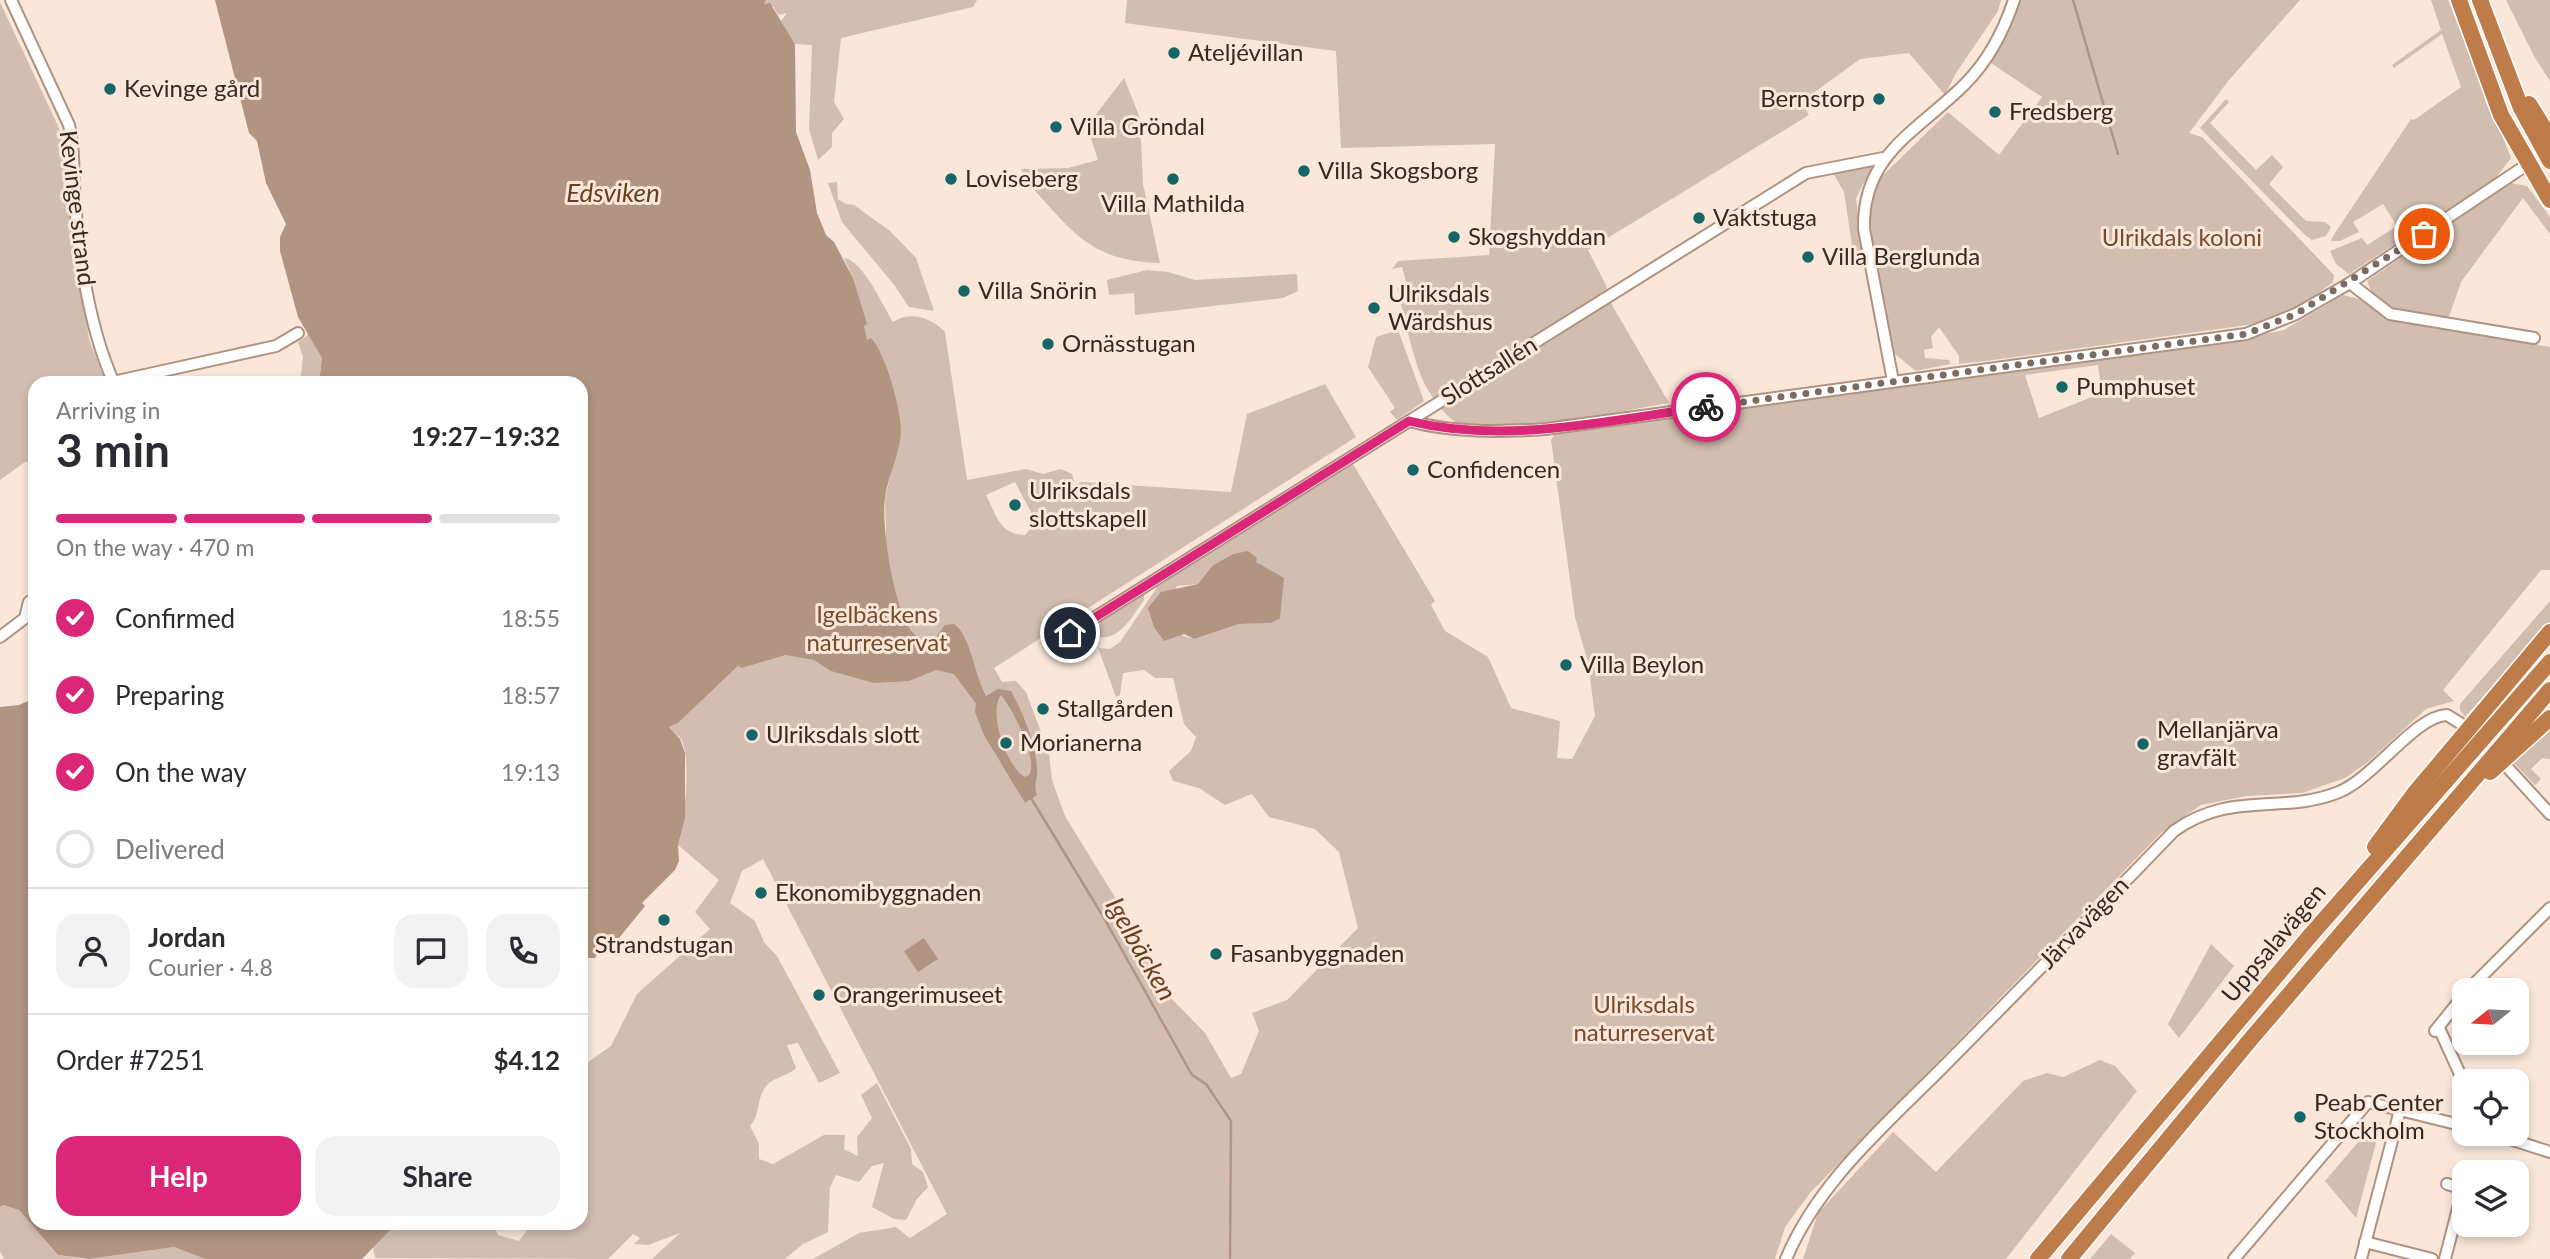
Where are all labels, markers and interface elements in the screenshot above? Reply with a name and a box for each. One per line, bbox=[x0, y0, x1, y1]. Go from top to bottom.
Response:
place label: Ateljévillan bbox=[1188, 37, 1303, 66]
marker: Ateljévillan bbox=[1166, 45, 1182, 61]
place label: Kevinge gård bbox=[124, 73, 260, 102]
marker: Kevinge gård bbox=[102, 81, 118, 97]
place label: Bernstorp bbox=[1760, 83, 1865, 112]
marker: Bernstorp bbox=[1871, 91, 1887, 107]
place label: Fredsberg bbox=[2009, 96, 2113, 125]
marker: Fredsberg bbox=[1987, 104, 2003, 120]
place label: Villa Gröndal bbox=[1070, 111, 1205, 140]
marker: Villa Gröndal bbox=[1048, 119, 1064, 135]
street label: Kevinge strand bbox=[55, 128, 102, 287]
place label: Villa Skogsborg bbox=[1318, 155, 1478, 184]
place label: Loviseberg bbox=[965, 163, 1078, 192]
marker: Villa Skogsborg bbox=[1296, 163, 1312, 179]
marker: Loviseberg bbox=[943, 171, 959, 187]
marker: Villa Mathilda bbox=[1165, 171, 1181, 187]
water label: Edsviken bbox=[566, 176, 660, 208]
place label: Villa Mathilda bbox=[1101, 188, 1245, 217]
place label: Vaktstuga bbox=[1713, 202, 1817, 231]
pin bbox=[2394, 204, 2454, 264]
marker: Vaktstuga bbox=[1691, 210, 1707, 226]
icon: bag bbox=[2405, 215, 2443, 253]
place label: Skogshyddan bbox=[1468, 221, 1606, 250]
park label: Ulrikdals koloni bbox=[2102, 222, 2262, 251]
marker: Skogshyddan bbox=[1446, 229, 1462, 245]
place label: Villa Berglunda bbox=[1822, 241, 1980, 270]
marker: Villa Berglunda bbox=[1800, 249, 1816, 265]
place label: Villa Snörin bbox=[978, 275, 1097, 304]
place label: Ulriksdals Wärdshus bbox=[1388, 278, 1493, 335]
marker: Villa Snörin bbox=[956, 283, 972, 299]
marker: Ulriksdals Wärdshus bbox=[1366, 300, 1382, 316]
place label: Ornässtugan bbox=[1062, 328, 1196, 357]
street label: Slottsallén bbox=[1435, 329, 1542, 411]
marker: Ornässtugan bbox=[1040, 336, 1056, 352]
place label: Pumphuset bbox=[2076, 371, 2196, 400]
courier bbox=[1671, 372, 1741, 442]
marker: Pumphuset bbox=[2054, 379, 2070, 395]
icon: bike bbox=[1687, 388, 1725, 426]
text: Arriving in bbox=[56, 396, 160, 424]
text: 19:27–19:32 bbox=[411, 420, 560, 452]
text: 3 min bbox=[56, 422, 170, 477]
place label: Confidencen bbox=[1427, 454, 1560, 483]
marker: Confidencen bbox=[1405, 462, 1421, 478]
place label: Ulriksdals slottskapell bbox=[1029, 475, 1147, 532]
marker: Ulriksdals slottskapell bbox=[1007, 497, 1023, 513]
text: On the way · 470 m bbox=[56, 533, 255, 561]
icon: check bbox=[56, 599, 94, 637]
park label: Igelbäckens naturreservat bbox=[806, 599, 948, 656]
text: Confirmed bbox=[115, 602, 235, 634]
pin bbox=[1040, 603, 1100, 663]
text: 18:55 bbox=[501, 604, 560, 632]
icon: home bbox=[1051, 614, 1089, 652]
place label: Villa Beylon bbox=[1580, 649, 1704, 678]
marker: Villa Beylon bbox=[1558, 657, 1574, 673]
icon: check bbox=[56, 676, 94, 714]
text: Preparing bbox=[115, 679, 224, 711]
text: 18:57 bbox=[501, 681, 560, 709]
place label: Stallgården bbox=[1057, 693, 1174, 722]
marker: Stallgården bbox=[1035, 701, 1051, 717]
place label: Mellanjärva gravfält bbox=[2157, 714, 2279, 771]
place label: Ulriksdals slott bbox=[766, 719, 920, 748]
marker: Ulriksdals slott bbox=[744, 727, 760, 743]
place label: Morianerna bbox=[1020, 727, 1142, 756]
marker: Morianerna bbox=[998, 735, 1014, 751]
marker: Mellanjärva gravfält bbox=[2135, 736, 2151, 752]
icon: check bbox=[56, 753, 94, 791]
text: On the way bbox=[115, 756, 247, 788]
text: 19:13 bbox=[501, 758, 560, 786]
text: Delivered bbox=[115, 833, 225, 865]
street label: Järvavägen bbox=[2032, 870, 2134, 974]
place label: Ekonomibyggnaden bbox=[775, 877, 981, 906]
street label: Uppsalavägen bbox=[2215, 877, 2331, 1007]
marker: Ekonomibyggnaden bbox=[753, 885, 769, 901]
water label: Igelbäcken bbox=[1100, 891, 1184, 1006]
marker: Strandstugan bbox=[656, 912, 672, 928]
button: person bbox=[56, 914, 130, 988]
button: chat bbox=[394, 914, 468, 988]
button: phone bbox=[486, 914, 560, 988]
text: Jordan bbox=[148, 921, 226, 953]
place label: Strandstugan bbox=[595, 929, 733, 958]
place label: Fasanbyggnaden bbox=[1230, 938, 1404, 967]
marker: Fasanbyggnaden bbox=[1208, 946, 1224, 962]
text: Courier · 4.8 bbox=[148, 953, 273, 981]
north arrow bbox=[2452, 978, 2529, 1055]
map controls bbox=[2452, 978, 2529, 1237]
place label: Orangerimuseet bbox=[833, 979, 1003, 1008]
marker: Orangerimuseet bbox=[811, 987, 827, 1003]
park label: Ulriksdals naturreservat bbox=[1573, 989, 1715, 1046]
text: Order #7251 bbox=[56, 1044, 205, 1076]
text: $4.12 bbox=[494, 1044, 560, 1076]
button: locate bbox=[2452, 1069, 2529, 1146]
place label: Peab Center Stockholm bbox=[2314, 1087, 2444, 1144]
marker: Peab Center Stockholm bbox=[2292, 1109, 2308, 1125]
button: Help bbox=[56, 1136, 301, 1216]
button: Share bbox=[315, 1136, 560, 1216]
button: layers bbox=[2452, 1160, 2529, 1237]

